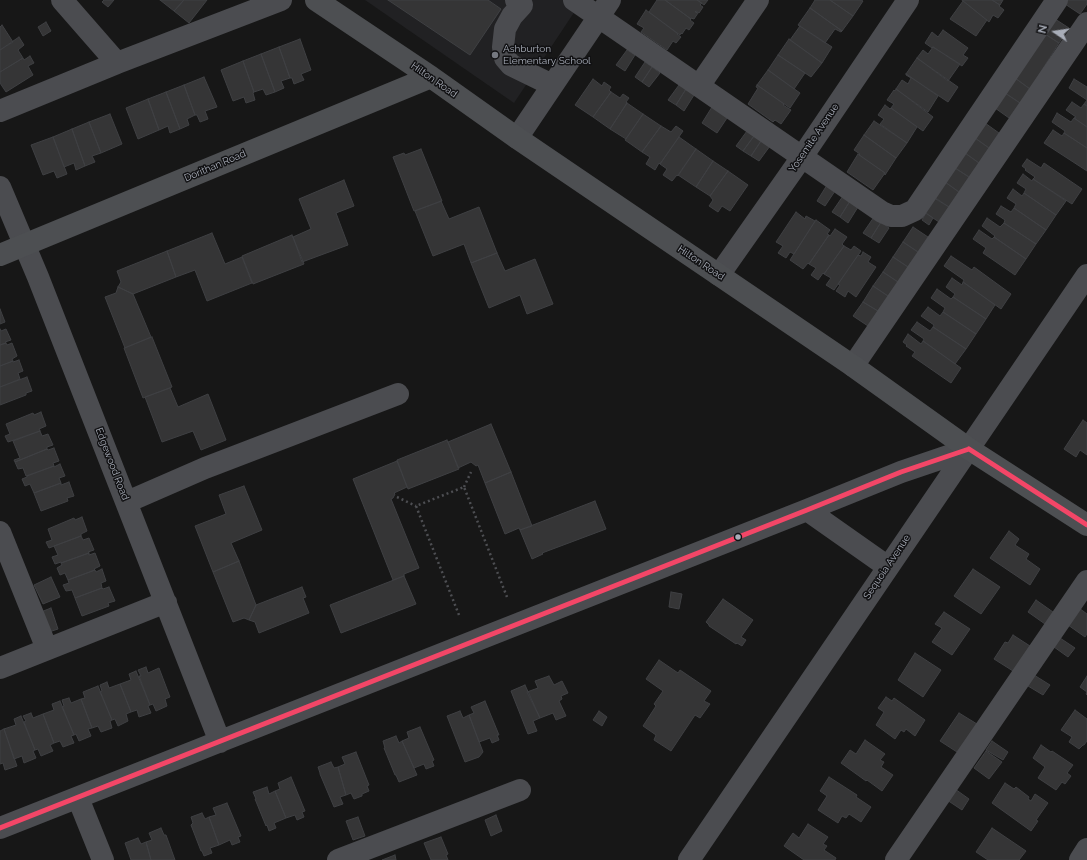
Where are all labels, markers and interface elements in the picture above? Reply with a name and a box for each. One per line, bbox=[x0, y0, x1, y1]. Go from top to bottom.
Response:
north arrow bbox=[1035, 12, 1075, 52]
text: N bbox=[1036, 24, 1050, 35]
place label: Ashburton Elementary School bbox=[503, 43, 591, 66]
marker: Ashburton Elementary School bbox=[490, 50, 500, 60]
street label: Hilton Road bbox=[408, 60, 460, 100]
street label: Yosemite Avenue bbox=[787, 101, 841, 175]
street label: Dorithan Road bbox=[182, 148, 248, 184]
street label: Hilton Road bbox=[675, 243, 727, 283]
street label: Edgewood Road bbox=[93, 426, 131, 502]
unlabelled marker bbox=[733, 532, 743, 542]
street label: Sequoia Avenue bbox=[861, 532, 913, 602]

